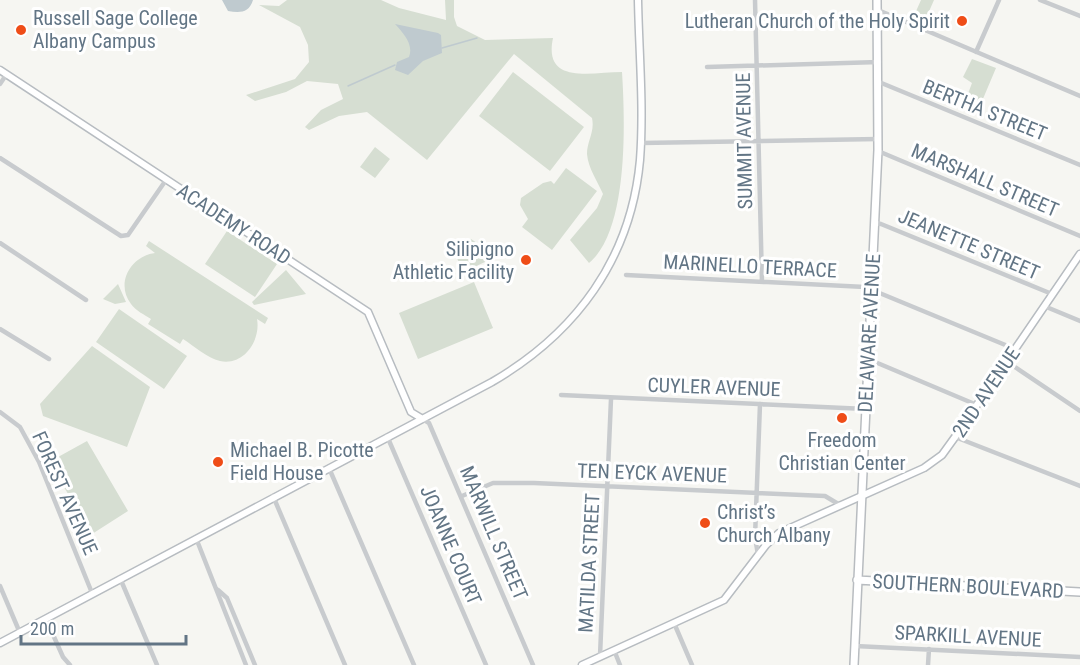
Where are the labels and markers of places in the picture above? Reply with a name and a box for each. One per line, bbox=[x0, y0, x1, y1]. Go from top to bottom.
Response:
place label: Russell Sage College Albany Campus bbox=[33, 6, 198, 53]
place label: Lutheran Church of the Holy Spirit bbox=[685, 9, 950, 33]
marker: Lutheran Church of the Holy Spirit bbox=[955, 14, 969, 28]
marker: Russell Sage College Albany Campus bbox=[14, 23, 28, 37]
place label: Silipigno Athletic Facility bbox=[393, 237, 514, 284]
marker: Silipigno Athletic Facility bbox=[519, 253, 533, 267]
marker: Freedom Christian Center bbox=[835, 411, 849, 425]
place label: Freedom Christian Center bbox=[779, 428, 905, 475]
place label: Michael B. Picotte Field House bbox=[230, 438, 374, 485]
marker: Michael B. Picotte Field House bbox=[211, 455, 225, 469]
place label: Christ’s Church Albany bbox=[717, 500, 831, 547]
marker: Christ’s Church Albany bbox=[698, 516, 712, 530]

